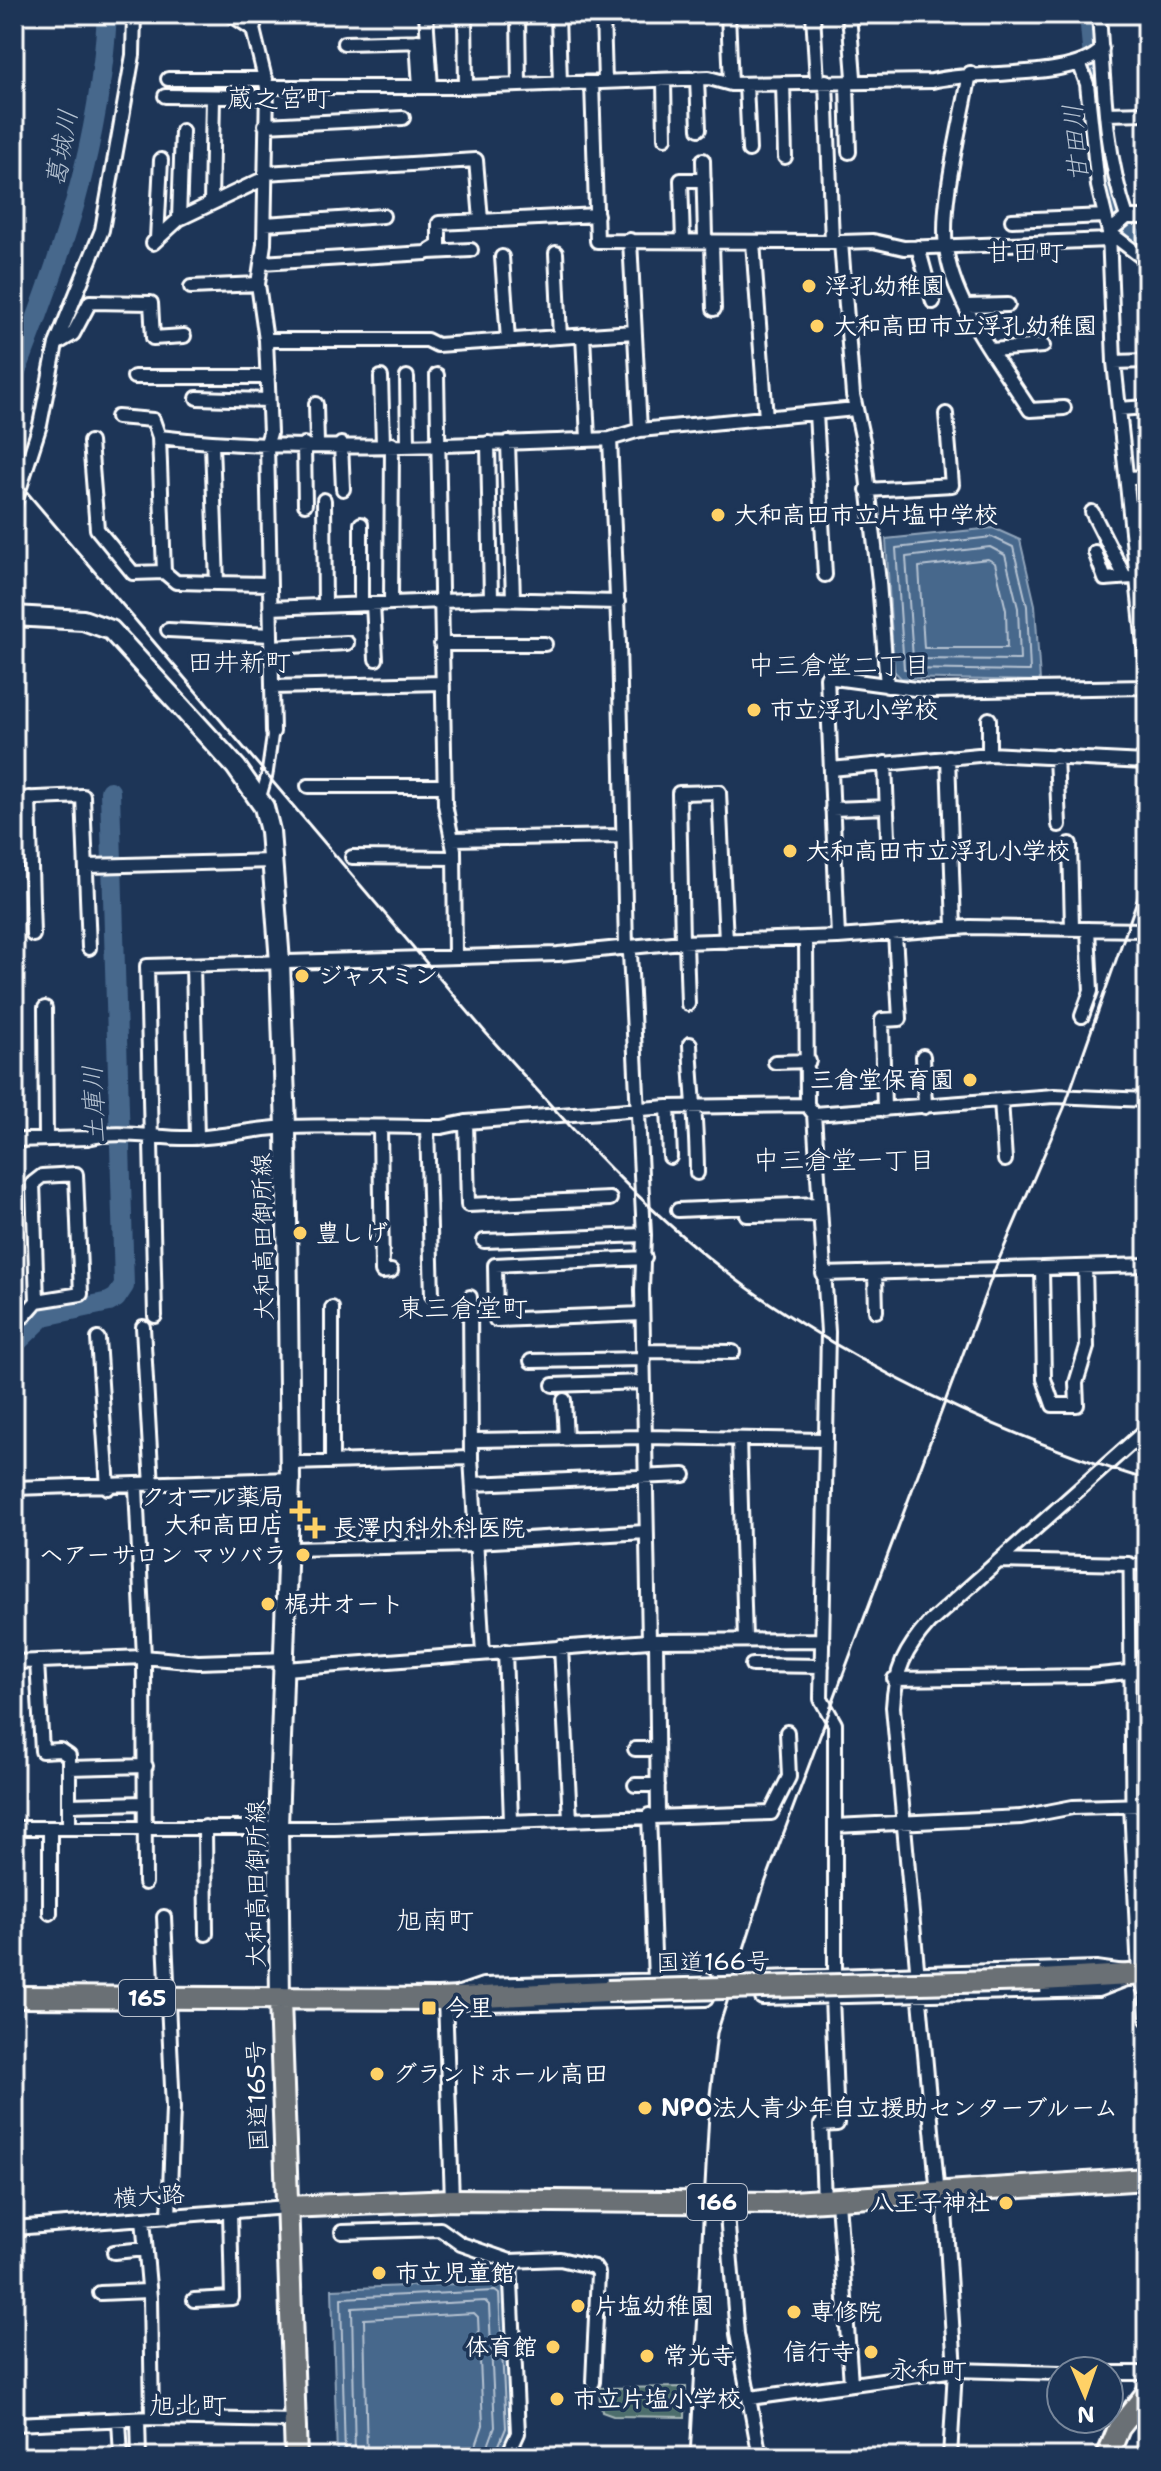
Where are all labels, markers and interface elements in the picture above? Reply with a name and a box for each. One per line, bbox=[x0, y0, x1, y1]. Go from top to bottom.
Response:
district label: 蔵之宮町 bbox=[227, 80, 331, 115]
water label: 甘田川 bbox=[1054, 103, 1096, 183]
water label: 葛城川 bbox=[37, 107, 85, 189]
district label: 甘田町 bbox=[986, 234, 1064, 269]
place label: 浮孔幼稚園 bbox=[825, 270, 945, 302]
marker: 浮孔幼稚園 bbox=[800, 277, 818, 295]
place label: 大和高田市立浮孔幼稚園 bbox=[833, 310, 1097, 342]
marker: 大和高田市立浮孔幼稚園 bbox=[808, 317, 826, 335]
place label: 大和高田市立片塩中学校 bbox=[734, 499, 998, 531]
marker: 大和高田市立片塩中学校 bbox=[709, 506, 727, 524]
district label: 田井新町 bbox=[187, 644, 291, 679]
district label: 中三倉堂二丁目 bbox=[748, 647, 930, 682]
place label: 市立浮孔小学校 bbox=[770, 694, 938, 726]
marker: 市立浮孔小学校 bbox=[745, 701, 763, 719]
place label: 大和高田市立浮孔小学校 bbox=[806, 835, 1070, 867]
marker: 大和高田市立浮孔小学校 bbox=[781, 842, 799, 860]
place label: ジャスミン bbox=[318, 960, 438, 992]
marker: ジャスミン bbox=[293, 967, 311, 985]
water label: 土庫川 bbox=[74, 1064, 112, 1144]
place label: 三倉堂保育園 bbox=[810, 1064, 954, 1096]
marker: 三倉堂保育園 bbox=[961, 1071, 979, 1089]
district label: 中三倉堂一丁目 bbox=[753, 1142, 935, 1177]
street label: 大和高田御所線 bbox=[246, 1153, 280, 1321]
place label: 豊しげ bbox=[316, 1217, 388, 1249]
marker: 豊しげ bbox=[291, 1224, 309, 1242]
district label: 東三倉堂町 bbox=[398, 1290, 528, 1325]
place label: クオール薬局 大和高田店 bbox=[141, 1481, 284, 1541]
marker: クオール薬局 大和高田店 bbox=[291, 1502, 309, 1520]
place label: 長澤内科外科医院 bbox=[333, 1512, 525, 1544]
marker: 長澤内科外科医院 bbox=[304, 1517, 326, 1539]
place label: ヘアーサロン マツバラ bbox=[39, 1539, 287, 1571]
marker: ヘアーサロン マツバラ bbox=[294, 1546, 312, 1564]
place label: 梶井オート bbox=[284, 1588, 404, 1620]
marker: 梶井オート bbox=[259, 1595, 277, 1613]
street label: 大和高田御所線 bbox=[240, 1800, 272, 1968]
district label: 旭南町 bbox=[396, 1902, 474, 1937]
street label: 国道166号 bbox=[656, 1945, 770, 1979]
road number: 165 bbox=[119, 1980, 175, 2016]
place label: 今里 bbox=[445, 1992, 493, 2024]
marker: 今里 bbox=[420, 1999, 438, 2017]
street label: 国道165号 bbox=[239, 2040, 275, 2152]
place label: グランドホール高田 bbox=[393, 2058, 608, 2090]
marker: グランドホール高田 bbox=[368, 2065, 386, 2083]
place label: NPO法人青少年自立援助センターブルーム bbox=[661, 2092, 1118, 2124]
marker: NPO法人青少年自立援助センターブルーム bbox=[636, 2099, 654, 2117]
street label: 横大路 bbox=[112, 2178, 186, 2214]
road number: 166 bbox=[687, 2184, 747, 2220]
place label: 八王子神社 bbox=[870, 2187, 990, 2219]
marker: 八王子神社 bbox=[997, 2194, 1015, 2212]
place label: 市立児童館 bbox=[395, 2257, 515, 2289]
marker: 市立児童館 bbox=[370, 2264, 388, 2282]
place label: 片塩幼稚園 bbox=[594, 2290, 714, 2322]
place label: 専修院 bbox=[810, 2296, 882, 2328]
marker: 片塩幼稚園 bbox=[569, 2297, 587, 2315]
marker: 専修院 bbox=[785, 2303, 803, 2321]
place label: 体育館 bbox=[465, 2331, 537, 2363]
place label: 信行寺 bbox=[783, 2336, 855, 2368]
marker: 体育館 bbox=[544, 2338, 562, 2356]
place label: 常光寺 bbox=[663, 2340, 735, 2372]
marker: 信行寺 bbox=[862, 2343, 880, 2361]
marker: 常光寺 bbox=[638, 2347, 656, 2365]
district label: 永和町 bbox=[889, 2352, 967, 2387]
north arrow bbox=[1045, 2355, 1125, 2435]
place label: 市立片塩小学校 bbox=[573, 2383, 741, 2415]
district label: 旭北町 bbox=[149, 2387, 227, 2422]
marker: 市立片塩小学校 bbox=[548, 2390, 566, 2408]
text: N bbox=[1076, 2400, 1095, 2429]

